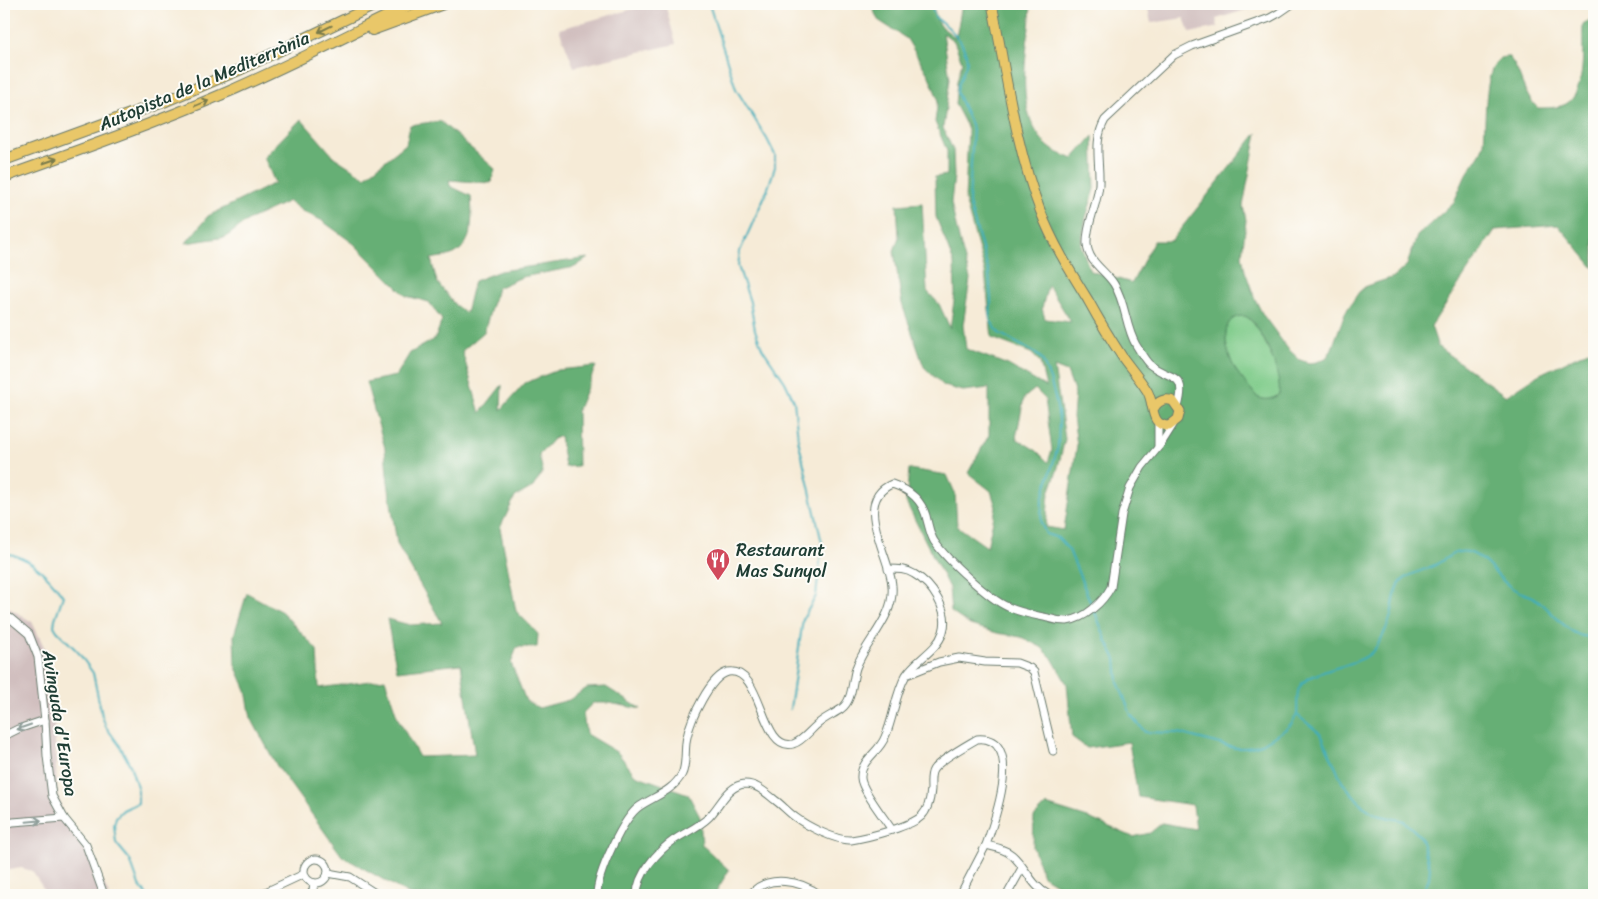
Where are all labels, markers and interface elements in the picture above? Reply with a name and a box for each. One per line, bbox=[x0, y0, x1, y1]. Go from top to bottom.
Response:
street label: Autopista de la Mediterrània bbox=[93, 22, 315, 140]
one-way arrow bbox=[318, 25, 333, 34]
one-way arrow bbox=[194, 98, 209, 107]
one-way arrow bbox=[41, 156, 57, 165]
place label: Restaurant Mas Sunyol bbox=[736, 534, 827, 587]
restaurant icon: Restaurant Mas Sunyol bbox=[705, 547, 731, 581]
street label: Avinguda d'Europa bbox=[32, 647, 87, 798]
one-way arrow bbox=[17, 723, 32, 732]
one-way arrow bbox=[26, 816, 42, 825]

